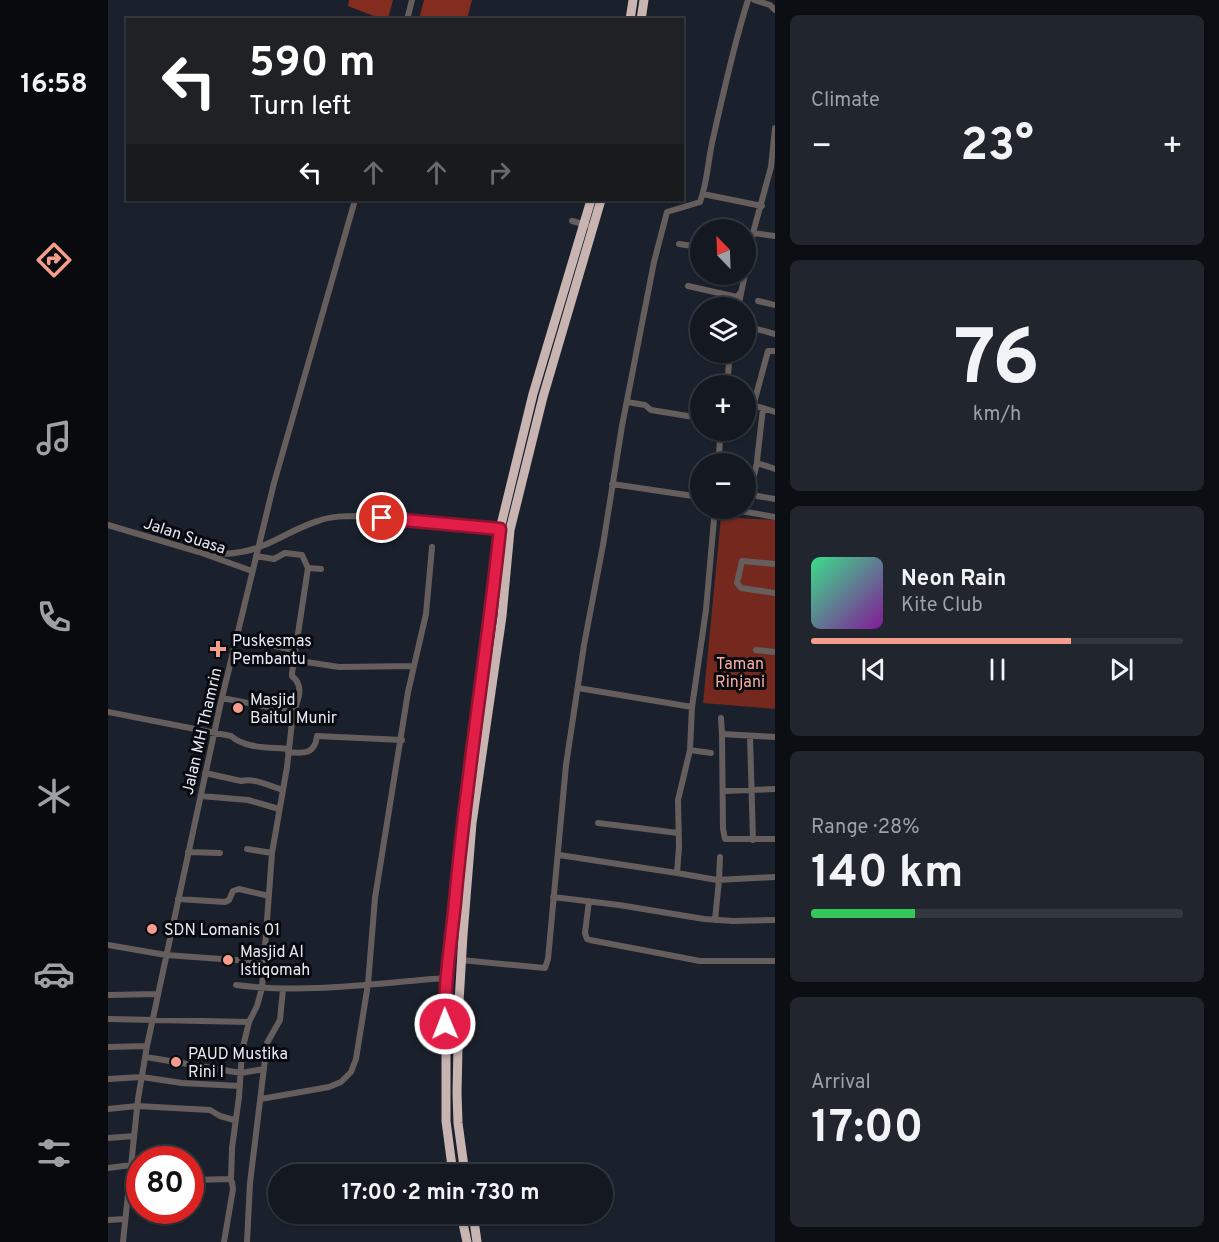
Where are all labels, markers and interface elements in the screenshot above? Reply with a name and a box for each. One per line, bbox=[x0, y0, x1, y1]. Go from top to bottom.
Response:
text: 590 m bbox=[249, 38, 376, 91]
icon: left bbox=[150, 42, 228, 120]
text: 16:58 bbox=[20, 68, 88, 102]
text: Climate bbox=[811, 88, 880, 114]
text: Turn left bbox=[249, 90, 351, 124]
text: 23° bbox=[960, 119, 1034, 176]
text: − bbox=[811, 127, 832, 169]
text: + bbox=[1162, 127, 1183, 169]
icon: left bbox=[294, 156, 327, 189]
icon: ahead bbox=[357, 156, 390, 189]
icon: ahead bbox=[420, 156, 453, 189]
icon: right bbox=[483, 156, 516, 189]
north arrow bbox=[690, 219, 756, 285]
map controls bbox=[690, 219, 756, 519]
icon: directions bbox=[33, 239, 75, 281]
button: layers bbox=[690, 297, 756, 363]
text: 76 bbox=[954, 313, 1040, 412]
button: + bbox=[690, 375, 756, 441]
text: km/h bbox=[973, 402, 1021, 428]
icon: music bbox=[33, 417, 75, 459]
button: − bbox=[690, 453, 756, 519]
pin bbox=[356, 492, 407, 543]
icon: arrive bbox=[365, 501, 398, 534]
street label: Jalan Suasa bbox=[141, 514, 228, 560]
text: Neon Rain bbox=[901, 566, 1006, 593]
text: Kite Club bbox=[901, 593, 983, 619]
icon: phone bbox=[33, 596, 75, 638]
place label: Puskesmas Pembantu bbox=[232, 632, 312, 670]
marker: Puskesmas Pembantu bbox=[209, 640, 227, 658]
icon: previous bbox=[857, 653, 890, 686]
icon: pause bbox=[981, 653, 1014, 686]
icon: next bbox=[1105, 653, 1138, 686]
park label: Taman Rinjani bbox=[715, 655, 765, 693]
street label: Jalan MH Thamrin bbox=[179, 666, 227, 797]
place label: Masjid Baitul Munir bbox=[250, 691, 337, 729]
marker: Masjid Baitul Munir bbox=[231, 701, 245, 715]
icon: climate bbox=[33, 775, 75, 817]
text: Range · 28% bbox=[811, 815, 920, 841]
text: 140 km bbox=[811, 846, 963, 903]
place label: SDN Lomanis 01 bbox=[164, 921, 280, 941]
marker: SDN Lomanis 01 bbox=[145, 922, 159, 936]
place label: Masjid Al Istiqomah bbox=[240, 943, 310, 981]
icon: car bbox=[33, 953, 75, 995]
marker: Masjid Al Istiqomah bbox=[221, 953, 235, 967]
position arrow bbox=[413, 992, 477, 1056]
place label: PAUD Mustika Rini I bbox=[188, 1045, 288, 1083]
marker: PAUD Mustika Rini I bbox=[169, 1055, 183, 1069]
text: Arrival bbox=[811, 1070, 871, 1096]
text: 17:00 bbox=[811, 1101, 923, 1158]
icon: filters bbox=[33, 1132, 75, 1174]
speed limit sign: 80 bbox=[126, 1146, 204, 1224]
text: 17:00 · 2 min · 730 m bbox=[341, 1180, 540, 1207]

